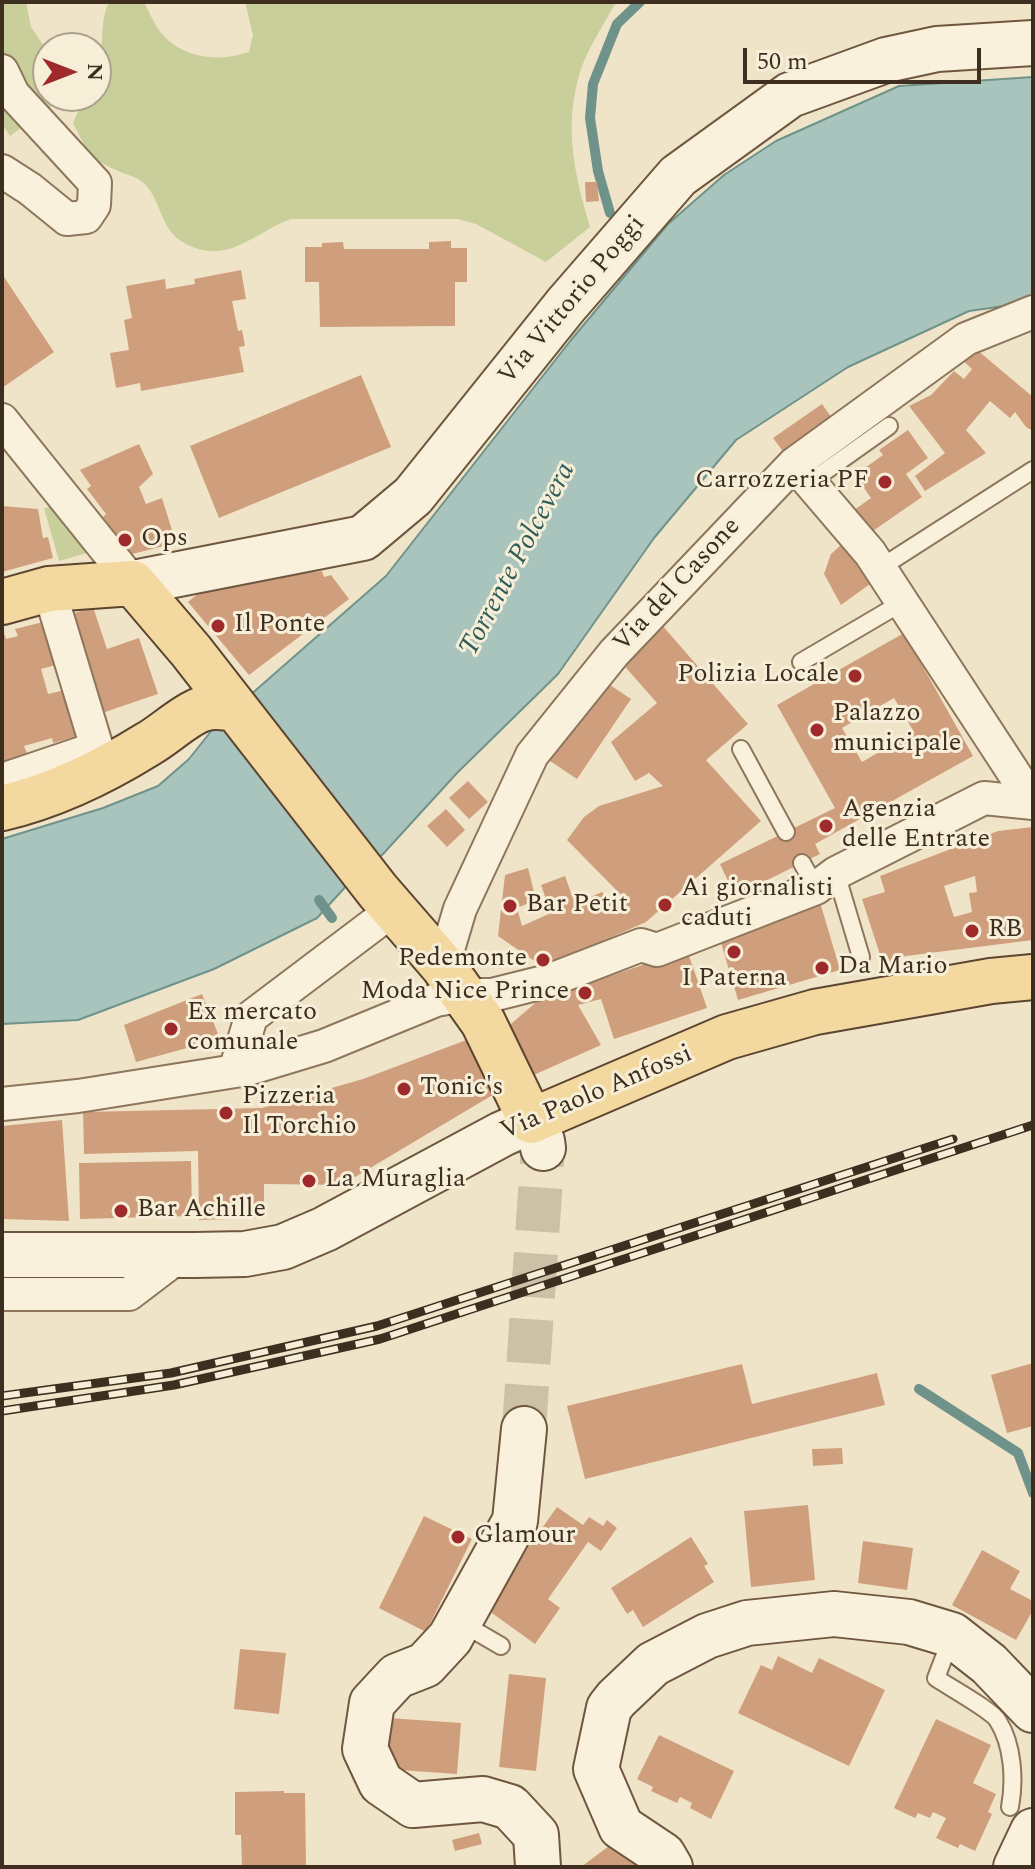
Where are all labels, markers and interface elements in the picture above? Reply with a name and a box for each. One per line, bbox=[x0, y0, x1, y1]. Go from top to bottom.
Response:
north arrow bbox=[32, 32, 112, 112]
scale bar bbox=[747, 32, 985, 82]
text: 50 m bbox=[757, 44, 808, 80]
text: N bbox=[78, 63, 111, 81]
street label: Via Vittorio Poggi bbox=[493, 210, 653, 392]
water label: Torrente Polcevera bbox=[454, 457, 584, 663]
place label: Carrozzeria PF bbox=[695, 466, 869, 498]
marker: Carrozzeria PF bbox=[876, 473, 894, 491]
street label: Via del Casone bbox=[608, 512, 748, 660]
place label: Ops bbox=[141, 524, 188, 556]
marker: Ops bbox=[116, 531, 134, 549]
place label: Il Ponte bbox=[234, 610, 325, 642]
marker: Il Ponte bbox=[209, 617, 227, 635]
place label: Polizia Locale bbox=[677, 660, 839, 692]
marker: Polizia Locale bbox=[846, 667, 864, 685]
place label: Palazzo municipale bbox=[833, 699, 961, 760]
marker: Palazzo municipale bbox=[808, 721, 826, 739]
place label: Agenzia delle Entrate bbox=[842, 795, 990, 856]
marker: Agenzia delle Entrate bbox=[817, 817, 835, 835]
place label: Ai giornalisti caduti bbox=[681, 874, 834, 936]
place label: Bar Petit bbox=[526, 890, 628, 922]
marker: Ai giornalisti caduti bbox=[656, 896, 674, 914]
marker: Bar Petit bbox=[501, 897, 519, 915]
place label: RB bbox=[988, 915, 1022, 947]
marker: RB bbox=[963, 922, 981, 940]
marker: I Paterna bbox=[725, 943, 743, 961]
place label: Pedemonte bbox=[398, 944, 527, 976]
marker: Pedemonte bbox=[534, 951, 552, 969]
place label: Da Mario bbox=[838, 952, 948, 984]
marker: Da Mario bbox=[813, 959, 831, 977]
place label: I Paterna bbox=[681, 964, 787, 996]
place label: Moda Nice Prince bbox=[361, 977, 569, 1009]
marker: Moda Nice Prince bbox=[576, 984, 594, 1002]
place label: Ex mercato comunale bbox=[187, 998, 317, 1060]
marker: Ex mercato comunale bbox=[162, 1020, 180, 1038]
street label: Via Paolo Anfossi bbox=[496, 1040, 698, 1148]
place label: Tonic's bbox=[420, 1073, 504, 1105]
marker: Tonic's bbox=[395, 1080, 413, 1098]
place label: Pizzeria Il Torchio bbox=[242, 1082, 357, 1144]
marker: Pizzeria Il Torchio bbox=[217, 1104, 235, 1122]
place label: La Muraglia bbox=[325, 1165, 466, 1197]
marker: La Muraglia bbox=[300, 1172, 318, 1190]
place label: Bar Achille bbox=[137, 1195, 266, 1227]
marker: Bar Achille bbox=[112, 1202, 130, 1220]
place label: Glamour bbox=[474, 1521, 576, 1553]
marker: Glamour bbox=[449, 1528, 467, 1546]

